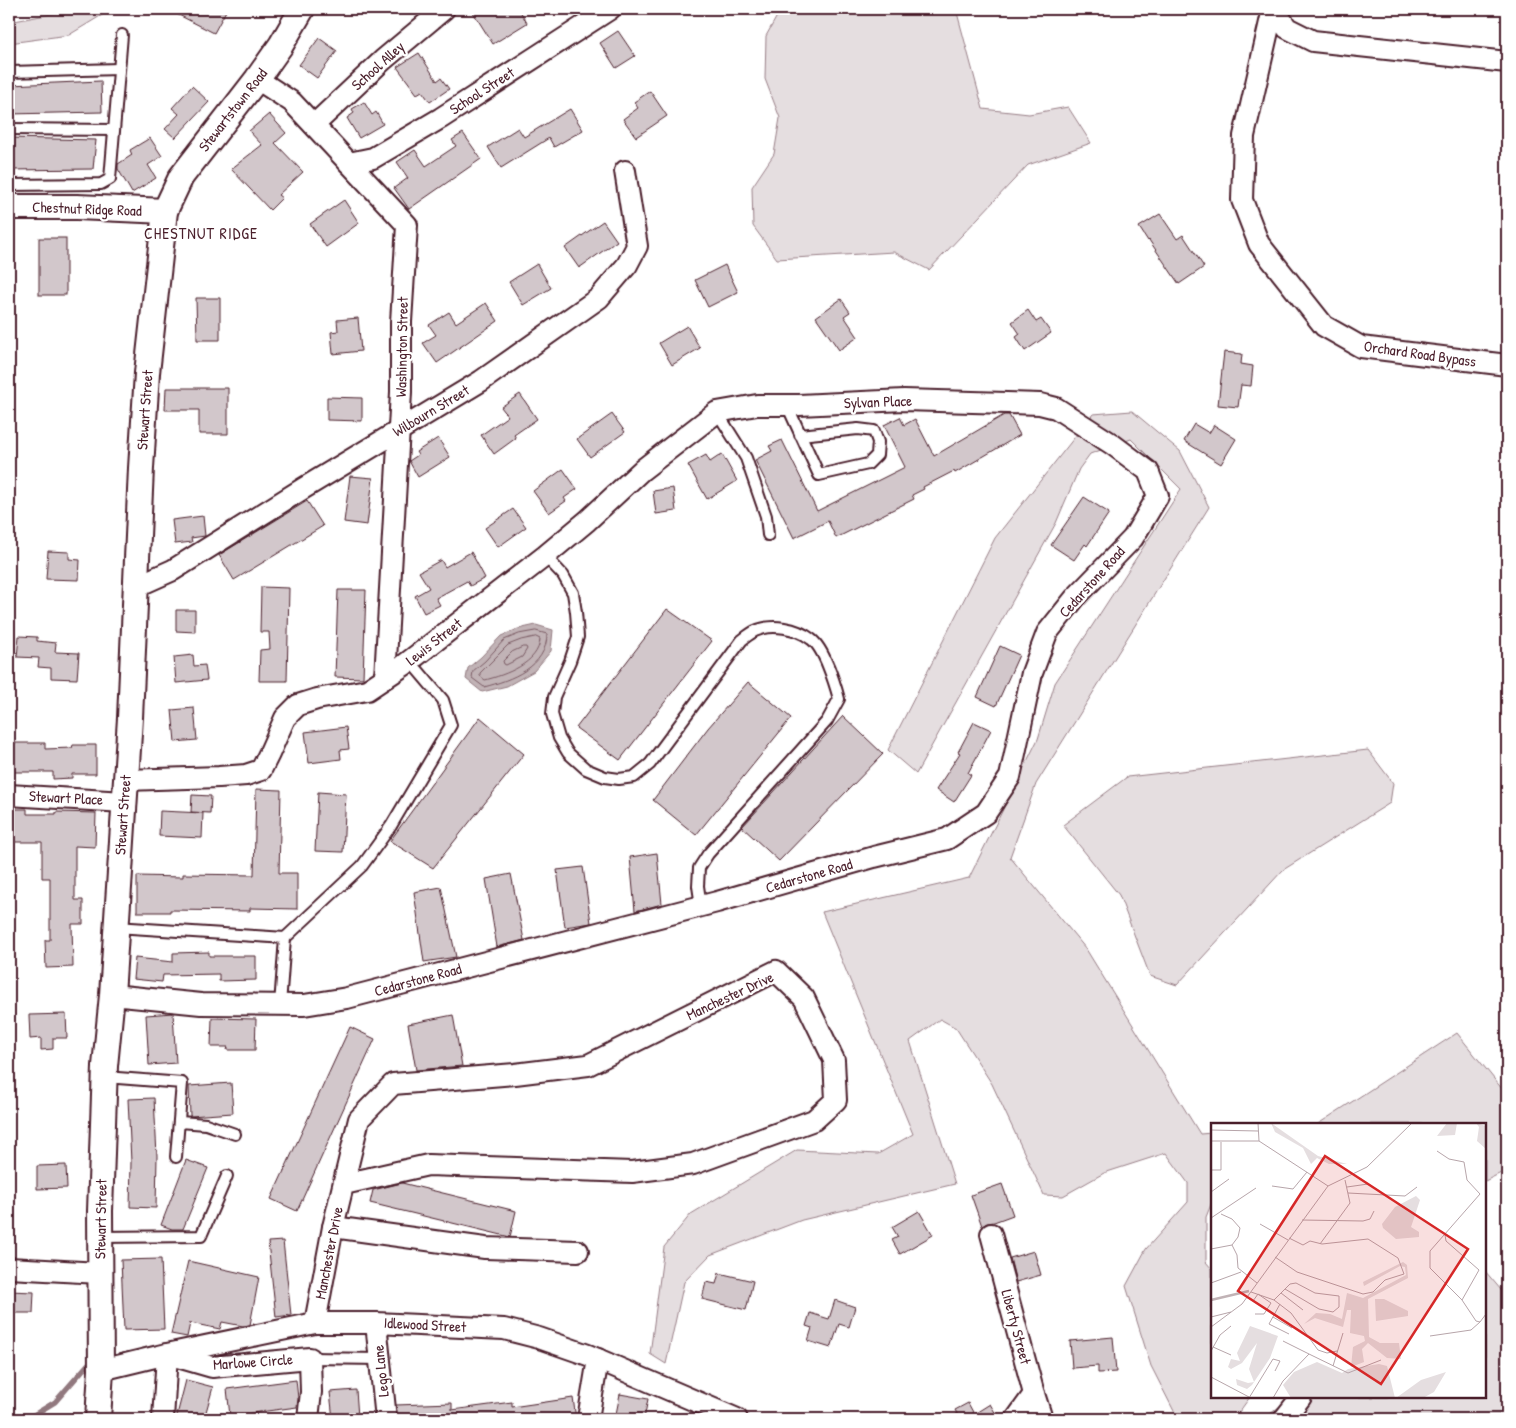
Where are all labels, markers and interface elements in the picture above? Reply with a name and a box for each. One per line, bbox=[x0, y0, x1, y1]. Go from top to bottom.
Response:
street label: School Alley bbox=[347, 36, 409, 95]
street label: School Street bbox=[445, 61, 519, 119]
street label: Stewartstown Road bbox=[193, 64, 272, 156]
street label: Chestnut Ridge Road bbox=[32, 196, 142, 221]
district label: CHESTNUT RIDGE bbox=[144, 222, 258, 244]
street label: Washington Street bbox=[390, 296, 413, 397]
street label: Orchard Road Bypass bbox=[1363, 335, 1478, 372]
street label: Stewart Street bbox=[131, 368, 158, 451]
street label: Wilbourn Street bbox=[389, 379, 474, 442]
street label: Sylvan Place bbox=[844, 390, 912, 413]
street label: Cedarstone Road bbox=[1054, 541, 1129, 622]
street label: Lewis Street bbox=[401, 613, 467, 670]
street label: Stewart Street bbox=[109, 773, 136, 856]
street label: Stewart Place bbox=[28, 785, 104, 810]
street label: Cedarstone Road bbox=[763, 853, 855, 898]
street label: Cedarstone Road bbox=[372, 958, 464, 1001]
street label: Manchester Drive bbox=[683, 966, 777, 1025]
inset map bbox=[1211, 1123, 1486, 1398]
street label: Stewart Street bbox=[89, 1178, 112, 1259]
street label: Manchester Drive bbox=[309, 1205, 348, 1301]
street label: Liberty Street bbox=[996, 1287, 1037, 1367]
street label: Idlewood Street bbox=[383, 1312, 468, 1337]
street label: Lego Lane bbox=[367, 1344, 394, 1398]
street label: Marlowe Circle bbox=[212, 1348, 294, 1375]

